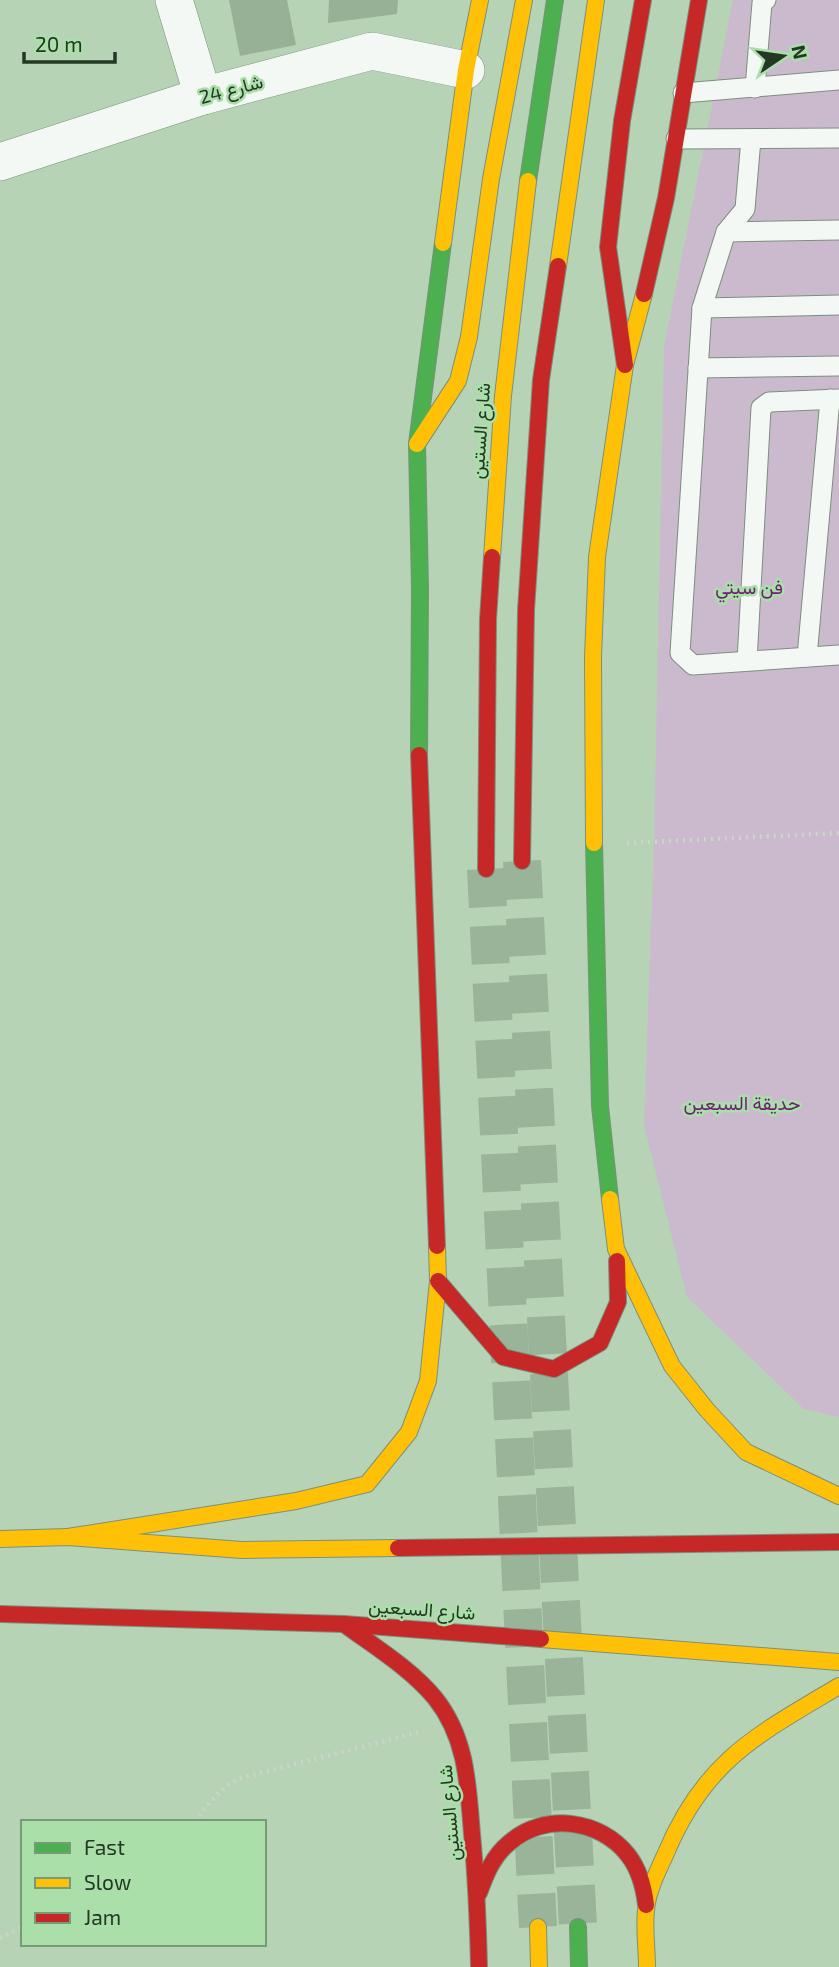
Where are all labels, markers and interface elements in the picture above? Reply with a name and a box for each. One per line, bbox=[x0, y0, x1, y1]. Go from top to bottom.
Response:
scale bar bbox=[24, 21, 116, 65]
north arrow bbox=[748, 21, 818, 91]
text: 20 m bbox=[35, 31, 83, 56]
text: N bbox=[787, 43, 813, 61]
street label: شارع 24 bbox=[197, 69, 266, 110]
street label: شارع الستين bbox=[465, 382, 496, 480]
park label: فن سيتي bbox=[715, 575, 783, 603]
park label: حديقة السبعين bbox=[684, 1091, 800, 1115]
street label: شارع السبعين bbox=[368, 1593, 476, 1626]
street label: شارع الستين bbox=[433, 1764, 466, 1862]
legend bbox=[21, 1820, 266, 1946]
text: Fast bbox=[84, 1834, 125, 1859]
text: Slow bbox=[84, 1869, 131, 1894]
text: Jam bbox=[84, 1904, 121, 1929]

